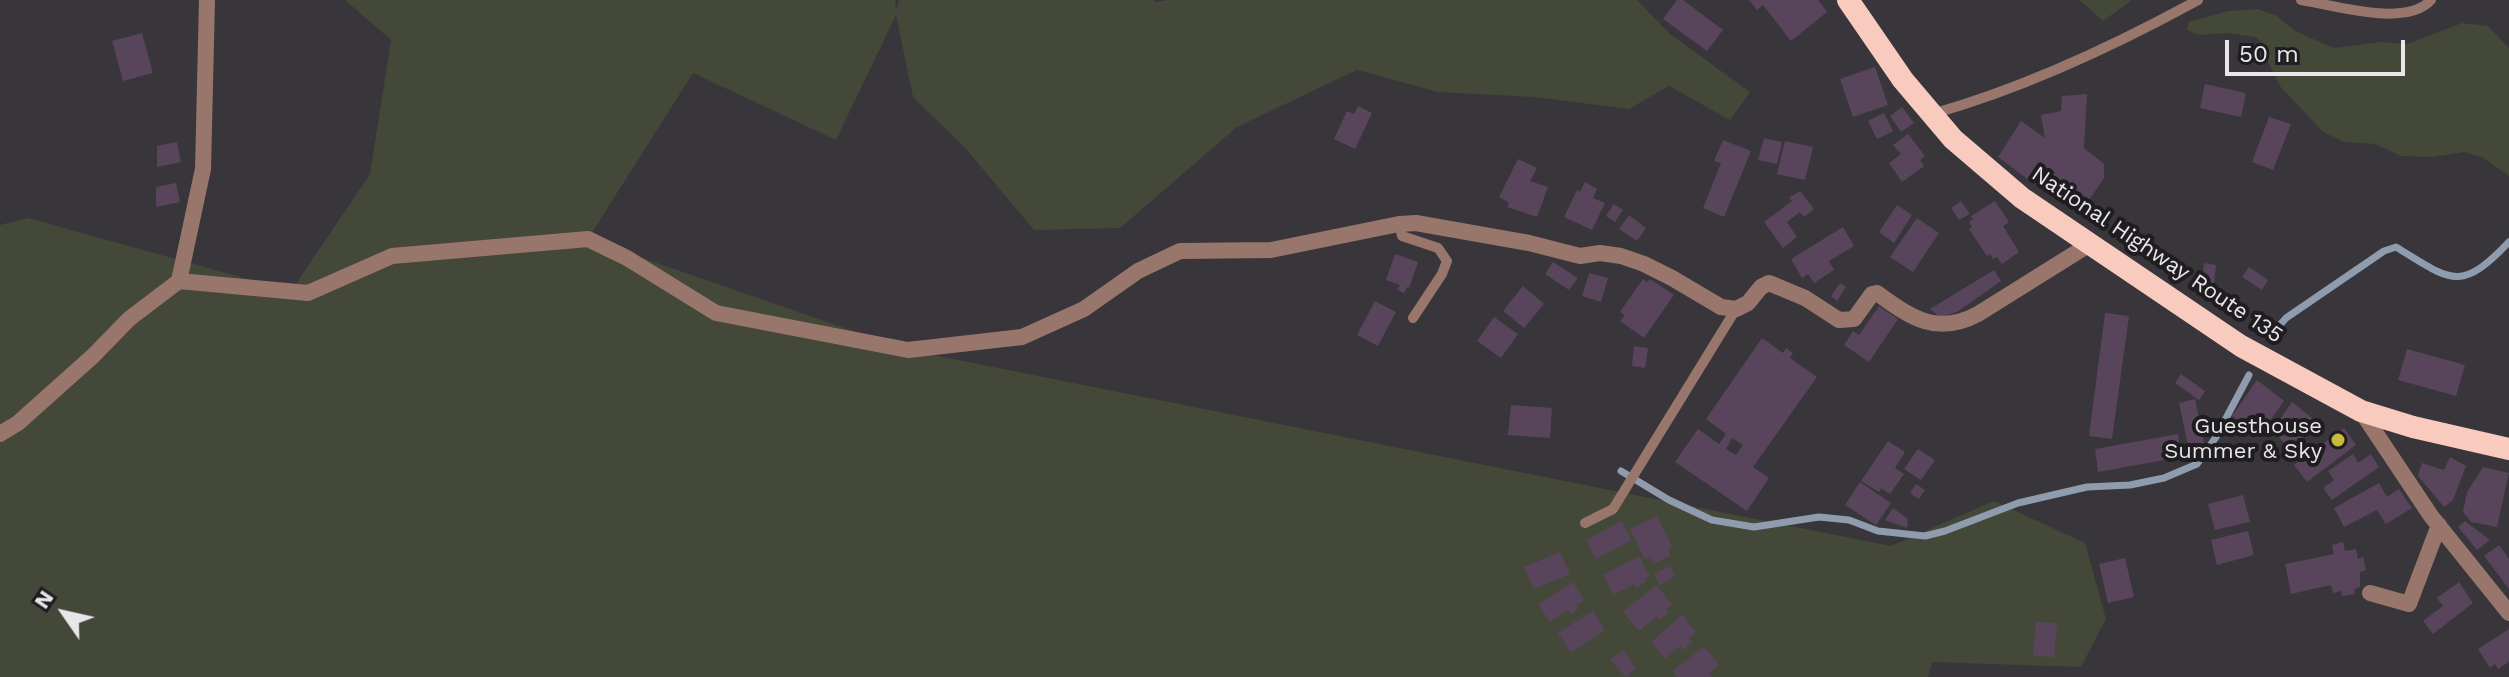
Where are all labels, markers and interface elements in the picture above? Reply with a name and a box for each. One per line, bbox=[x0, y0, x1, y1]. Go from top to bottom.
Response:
scale bar bbox=[2229, 24, 2409, 74]
text: 50 m bbox=[2239, 40, 2299, 68]
street label: National Highway Route 135 bbox=[2026, 161, 2288, 349]
place label: Guesthouse Summer & Sky bbox=[2164, 414, 2322, 466]
marker: Guesthouse Summer & Sky bbox=[2329, 431, 2347, 449]
north arrow bbox=[24, 573, 104, 653]
text: N bbox=[29, 586, 59, 613]

